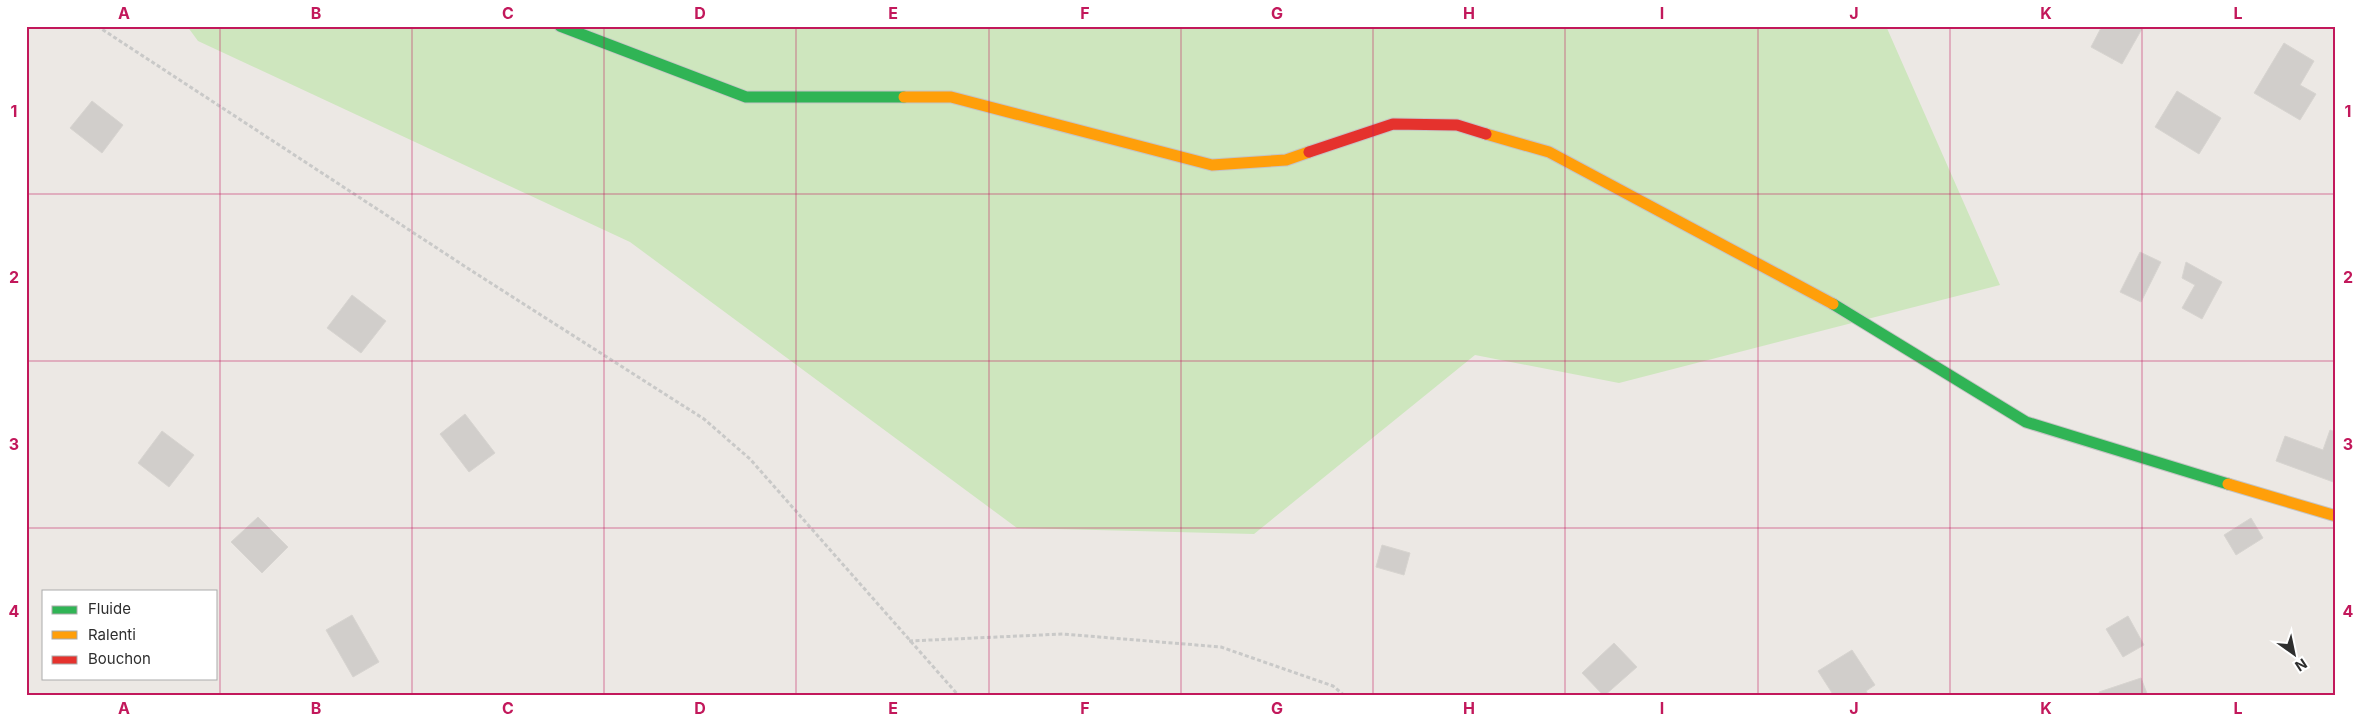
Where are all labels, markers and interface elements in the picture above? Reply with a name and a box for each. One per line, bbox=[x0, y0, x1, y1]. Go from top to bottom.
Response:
text: A bbox=[118, 3, 130, 23]
text: B bbox=[311, 3, 321, 23]
text: C bbox=[502, 3, 514, 23]
text: D bbox=[694, 3, 706, 23]
text: E bbox=[888, 3, 898, 23]
text: F bbox=[1080, 3, 1090, 23]
text: G bbox=[1271, 3, 1283, 23]
text: H bbox=[1463, 3, 1475, 23]
text: I bbox=[1660, 3, 1664, 23]
text: J bbox=[1849, 3, 1859, 23]
text: K bbox=[2040, 3, 2052, 23]
text: L bbox=[2233, 3, 2243, 23]
text: 1 bbox=[11, 101, 17, 121]
text: 1 bbox=[2345, 101, 2351, 121]
text: 2 bbox=[9, 267, 19, 287]
text: 2 bbox=[2343, 267, 2353, 287]
text: 3 bbox=[9, 434, 19, 454]
text: 3 bbox=[2343, 434, 2353, 454]
legend bbox=[42, 590, 218, 680]
text: Fluide bbox=[88, 599, 131, 618]
text: 4 bbox=[9, 601, 20, 621]
text: 4 bbox=[2343, 601, 2354, 621]
text: Ralenti bbox=[88, 625, 136, 644]
north arrow bbox=[2270, 630, 2320, 680]
text: Bouchon bbox=[88, 649, 151, 668]
text: N bbox=[2292, 655, 2310, 675]
text: A bbox=[118, 698, 130, 718]
text: B bbox=[311, 698, 321, 718]
text: C bbox=[502, 698, 514, 718]
text: D bbox=[694, 698, 706, 718]
text: E bbox=[888, 698, 898, 718]
text: F bbox=[1080, 698, 1090, 718]
text: G bbox=[1271, 698, 1283, 718]
text: H bbox=[1463, 698, 1475, 718]
text: I bbox=[1660, 698, 1664, 718]
text: J bbox=[1849, 698, 1859, 718]
text: K bbox=[2040, 698, 2052, 718]
text: L bbox=[2233, 698, 2243, 718]

